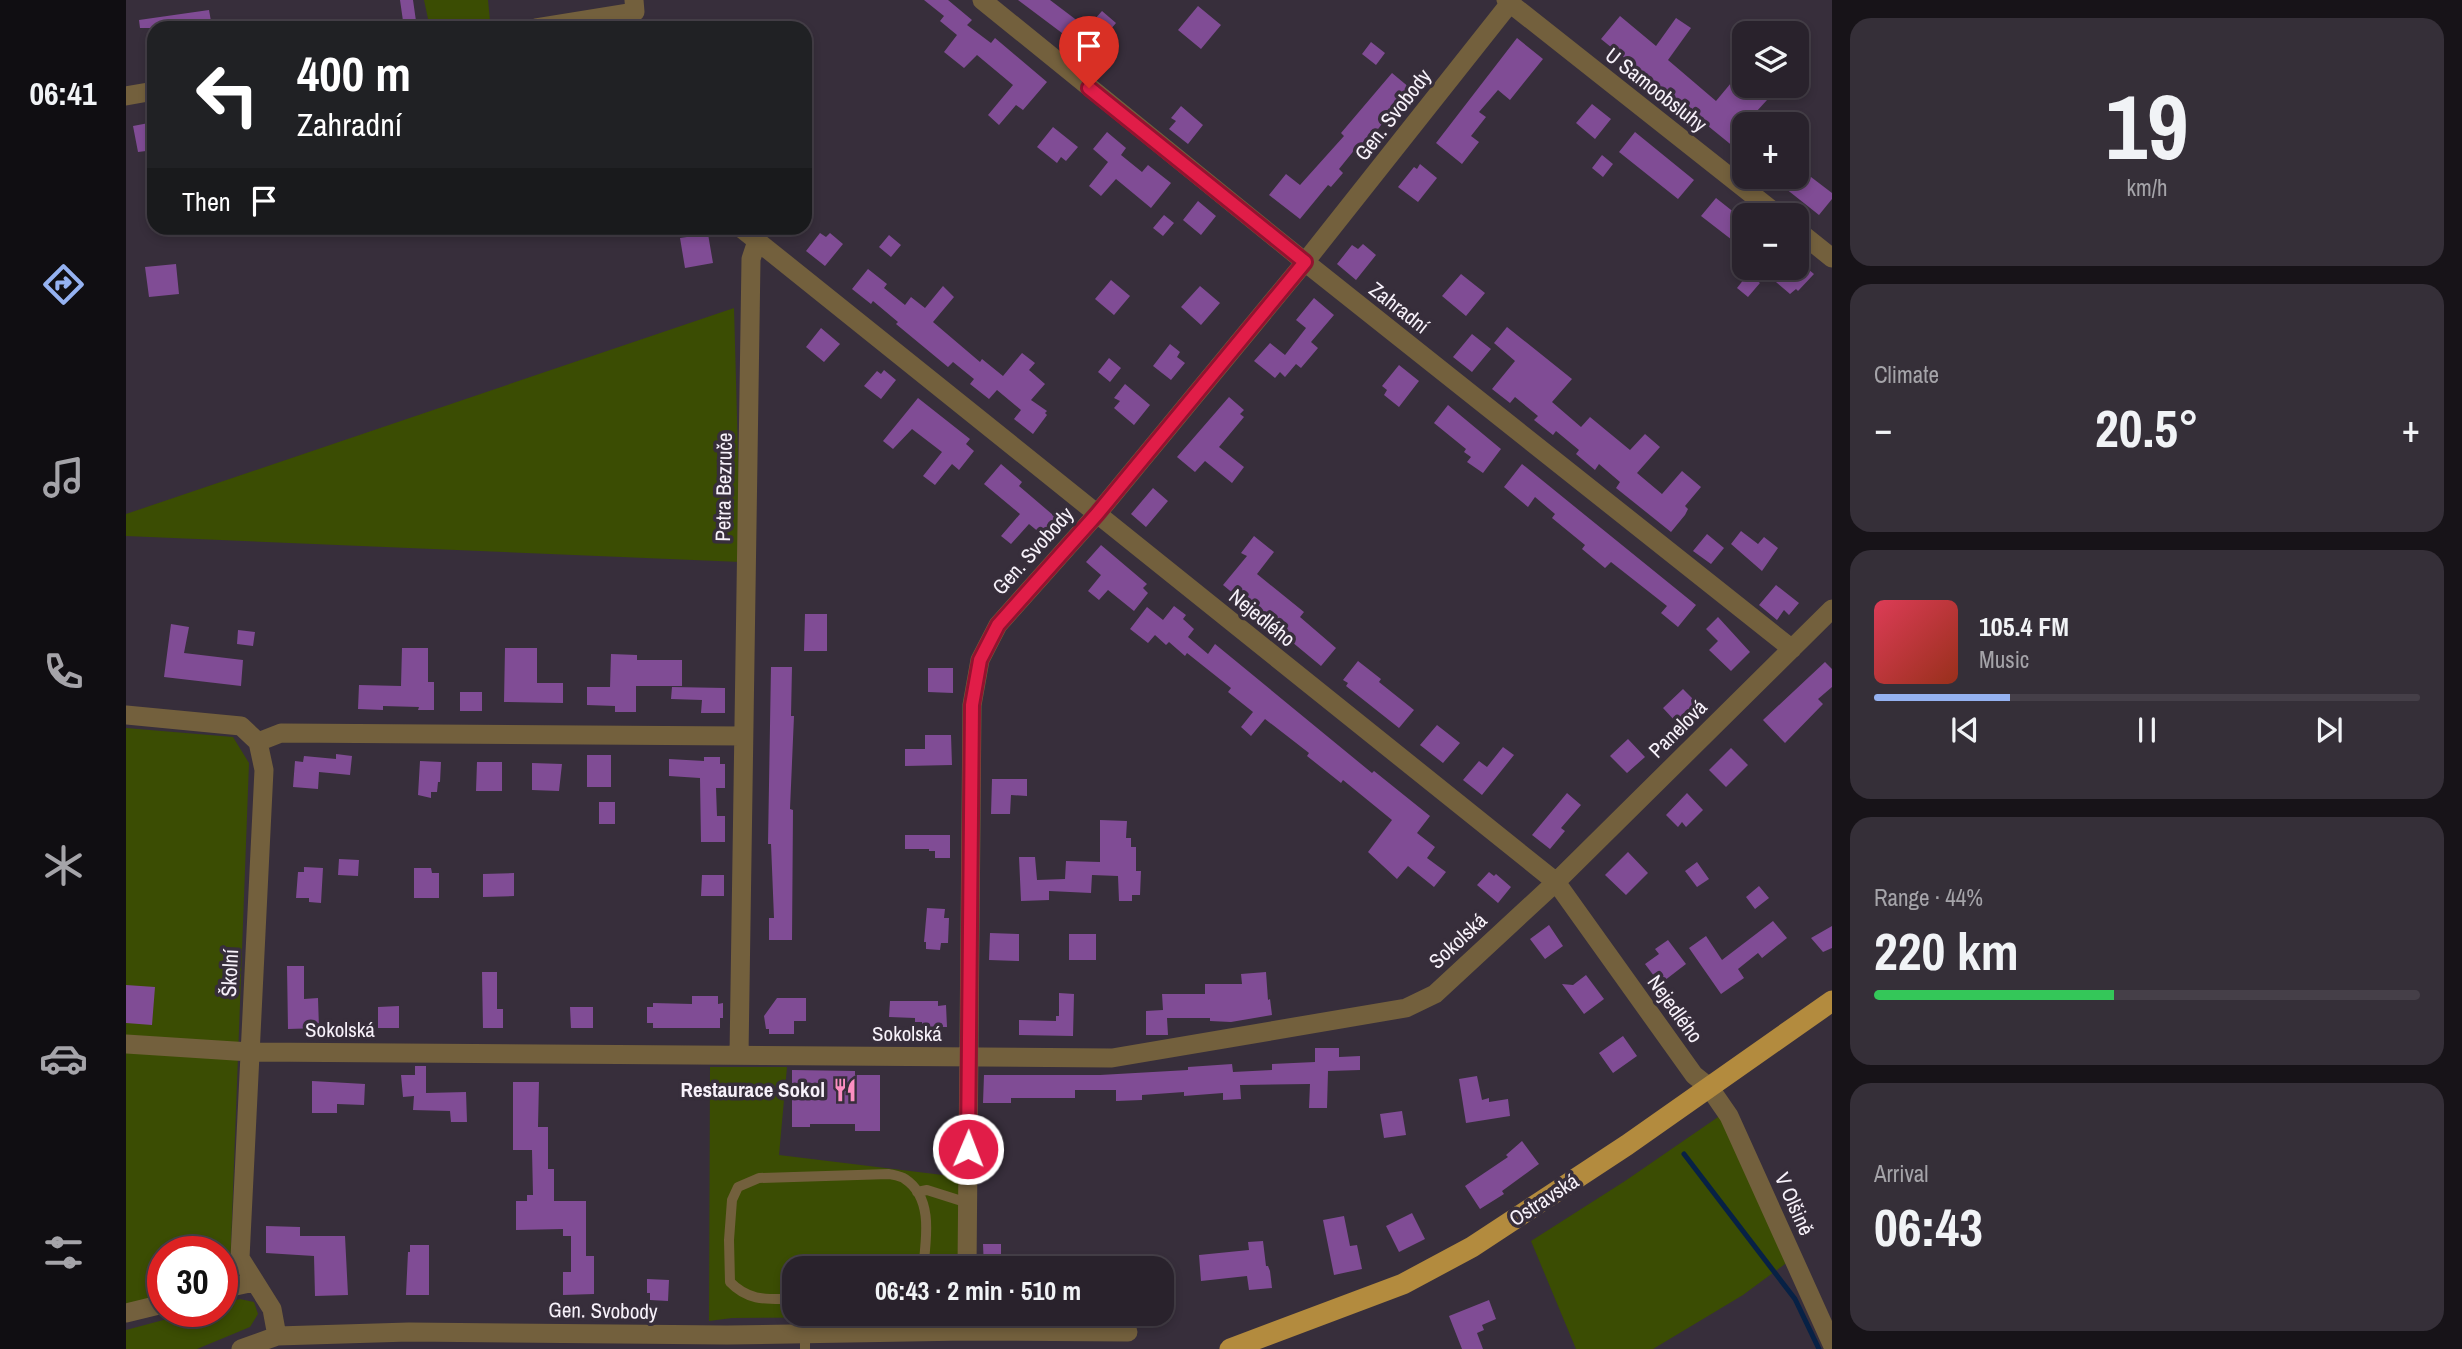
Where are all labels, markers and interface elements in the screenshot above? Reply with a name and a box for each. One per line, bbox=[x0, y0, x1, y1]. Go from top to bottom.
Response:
pin bbox=[1059, 16, 1119, 88]
map controls bbox=[1732, 21, 1809, 280]
button: layers bbox=[1732, 21, 1809, 98]
icon: arrive bbox=[1070, 27, 1108, 65]
text: 400 m bbox=[297, 40, 411, 106]
street label: U Samoobsluhy bbox=[1599, 41, 1713, 139]
icon: left bbox=[182, 49, 273, 140]
street label: Gen. Svobody bbox=[1348, 62, 1438, 167]
text: 19 bbox=[2106, 65, 2189, 187]
text: 06:41 bbox=[29, 72, 97, 115]
text: Zahradní bbox=[297, 103, 402, 146]
button: + bbox=[1732, 112, 1809, 189]
text: km/h bbox=[2127, 172, 2167, 203]
icon: arrive bbox=[245, 182, 283, 220]
text: Then bbox=[182, 184, 231, 219]
button: − bbox=[1732, 203, 1809, 280]
icon: directions bbox=[39, 260, 88, 309]
street label: Zahradní bbox=[1363, 275, 1436, 340]
text: Climate bbox=[1874, 359, 1939, 390]
text: 20.5° bbox=[2095, 393, 2199, 463]
text: − bbox=[1874, 403, 1892, 454]
text: + bbox=[2402, 403, 2420, 454]
street label: Petra Bezruče bbox=[708, 432, 739, 542]
icon: music bbox=[39, 453, 88, 502]
street label: Gen. Svobody bbox=[985, 500, 1080, 601]
street label: Nejedlého bbox=[1223, 582, 1302, 653]
text: 105.4 FM bbox=[1979, 609, 2069, 644]
text: Music bbox=[1979, 644, 2029, 675]
icon: phone bbox=[39, 647, 88, 696]
street label: Panelová bbox=[1642, 693, 1714, 764]
icon: previous bbox=[1946, 711, 1984, 749]
icon: pause bbox=[2128, 711, 2166, 749]
icon: next bbox=[2310, 711, 2348, 749]
icon: climate bbox=[39, 841, 88, 890]
text: Range · 44% bbox=[1874, 882, 1983, 913]
street label: Sokolská bbox=[1422, 906, 1493, 975]
text: 220 km bbox=[1874, 916, 2019, 986]
street label: Školní bbox=[214, 948, 245, 998]
street label: Nejedlého bbox=[1641, 969, 1710, 1049]
street label: Sokolská bbox=[305, 1015, 375, 1044]
street label: Sokolská bbox=[872, 1019, 942, 1048]
icon: car bbox=[39, 1034, 88, 1083]
place label: Restaurace Sokol bbox=[680, 1075, 825, 1104]
restaurant icon: Restaurace Sokol bbox=[831, 1076, 859, 1104]
position arrow bbox=[931, 1112, 1005, 1186]
text: Arrival bbox=[1874, 1158, 1929, 1189]
street label: Ostravská bbox=[1503, 1166, 1584, 1233]
street label: V Olšině bbox=[1768, 1168, 1821, 1240]
text: 06:43 bbox=[1874, 1192, 1983, 1262]
icon: filters bbox=[39, 1228, 88, 1277]
speed limit sign: 30 bbox=[147, 1236, 238, 1327]
text: 06:43 · 2 min · 510 m bbox=[875, 1273, 1081, 1308]
street label: Gen. Svobody bbox=[548, 1295, 658, 1326]

